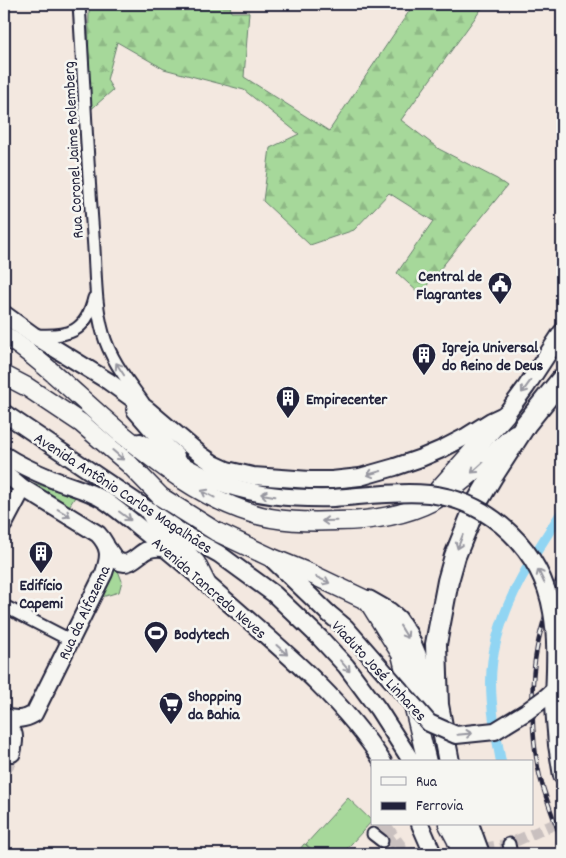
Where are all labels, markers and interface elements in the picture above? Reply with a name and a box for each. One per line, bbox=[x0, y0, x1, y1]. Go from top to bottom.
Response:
street label: Rua Coronel Jaime Rolemberg bbox=[58, 61, 91, 239]
place label: Central de Flagrantes bbox=[416, 266, 482, 307]
public building icon: Central de Flagrantes bbox=[487, 271, 513, 305]
place label: Igreja Universal do Reino de Deus bbox=[442, 337, 544, 378]
building icon: Igreja Universal do Reino de Deus bbox=[411, 342, 437, 376]
one-way arrow bbox=[115, 362, 126, 376]
one-way arrow bbox=[521, 380, 531, 394]
building icon: Empirecenter bbox=[275, 385, 301, 419]
place label: Empirecenter bbox=[306, 389, 388, 412]
street label: Avenida Antônio Carlos Magalhães bbox=[29, 428, 217, 561]
one-way arrow bbox=[111, 449, 124, 461]
one-way arrow bbox=[470, 462, 483, 473]
one-way arrow bbox=[367, 469, 383, 478]
one-way arrow bbox=[200, 489, 215, 499]
one-way arrow bbox=[260, 490, 276, 500]
one-way arrow bbox=[57, 508, 71, 518]
one-way arrow bbox=[118, 511, 132, 521]
one-way arrow bbox=[321, 517, 337, 526]
street label: Avenida Tancredo Neves bbox=[146, 532, 271, 646]
one-way arrow bbox=[455, 534, 464, 549]
building icon: Edifício Capemi bbox=[28, 540, 54, 574]
street label: Rua da Alfazema bbox=[53, 562, 117, 664]
one-way arrow bbox=[536, 568, 546, 583]
place label: Edifício Capemi bbox=[19, 575, 63, 616]
one-way arrow bbox=[315, 575, 330, 585]
street label: Viaduto José Linhares bbox=[325, 616, 431, 728]
sports icon: Bodytech bbox=[143, 620, 169, 654]
place label: Bodytech bbox=[174, 624, 229, 647]
one-way arrow bbox=[400, 624, 410, 638]
one-way arrow bbox=[276, 645, 289, 656]
one-way arrow bbox=[339, 659, 350, 672]
place label: Shopping da Bahia bbox=[188, 686, 242, 727]
supermarket icon: Shopping da Bahia bbox=[158, 691, 184, 725]
one-way arrow bbox=[457, 729, 473, 739]
legend bbox=[371, 760, 534, 826]
text: Rua bbox=[416, 772, 438, 794]
text: Ferrovia bbox=[416, 796, 464, 818]

